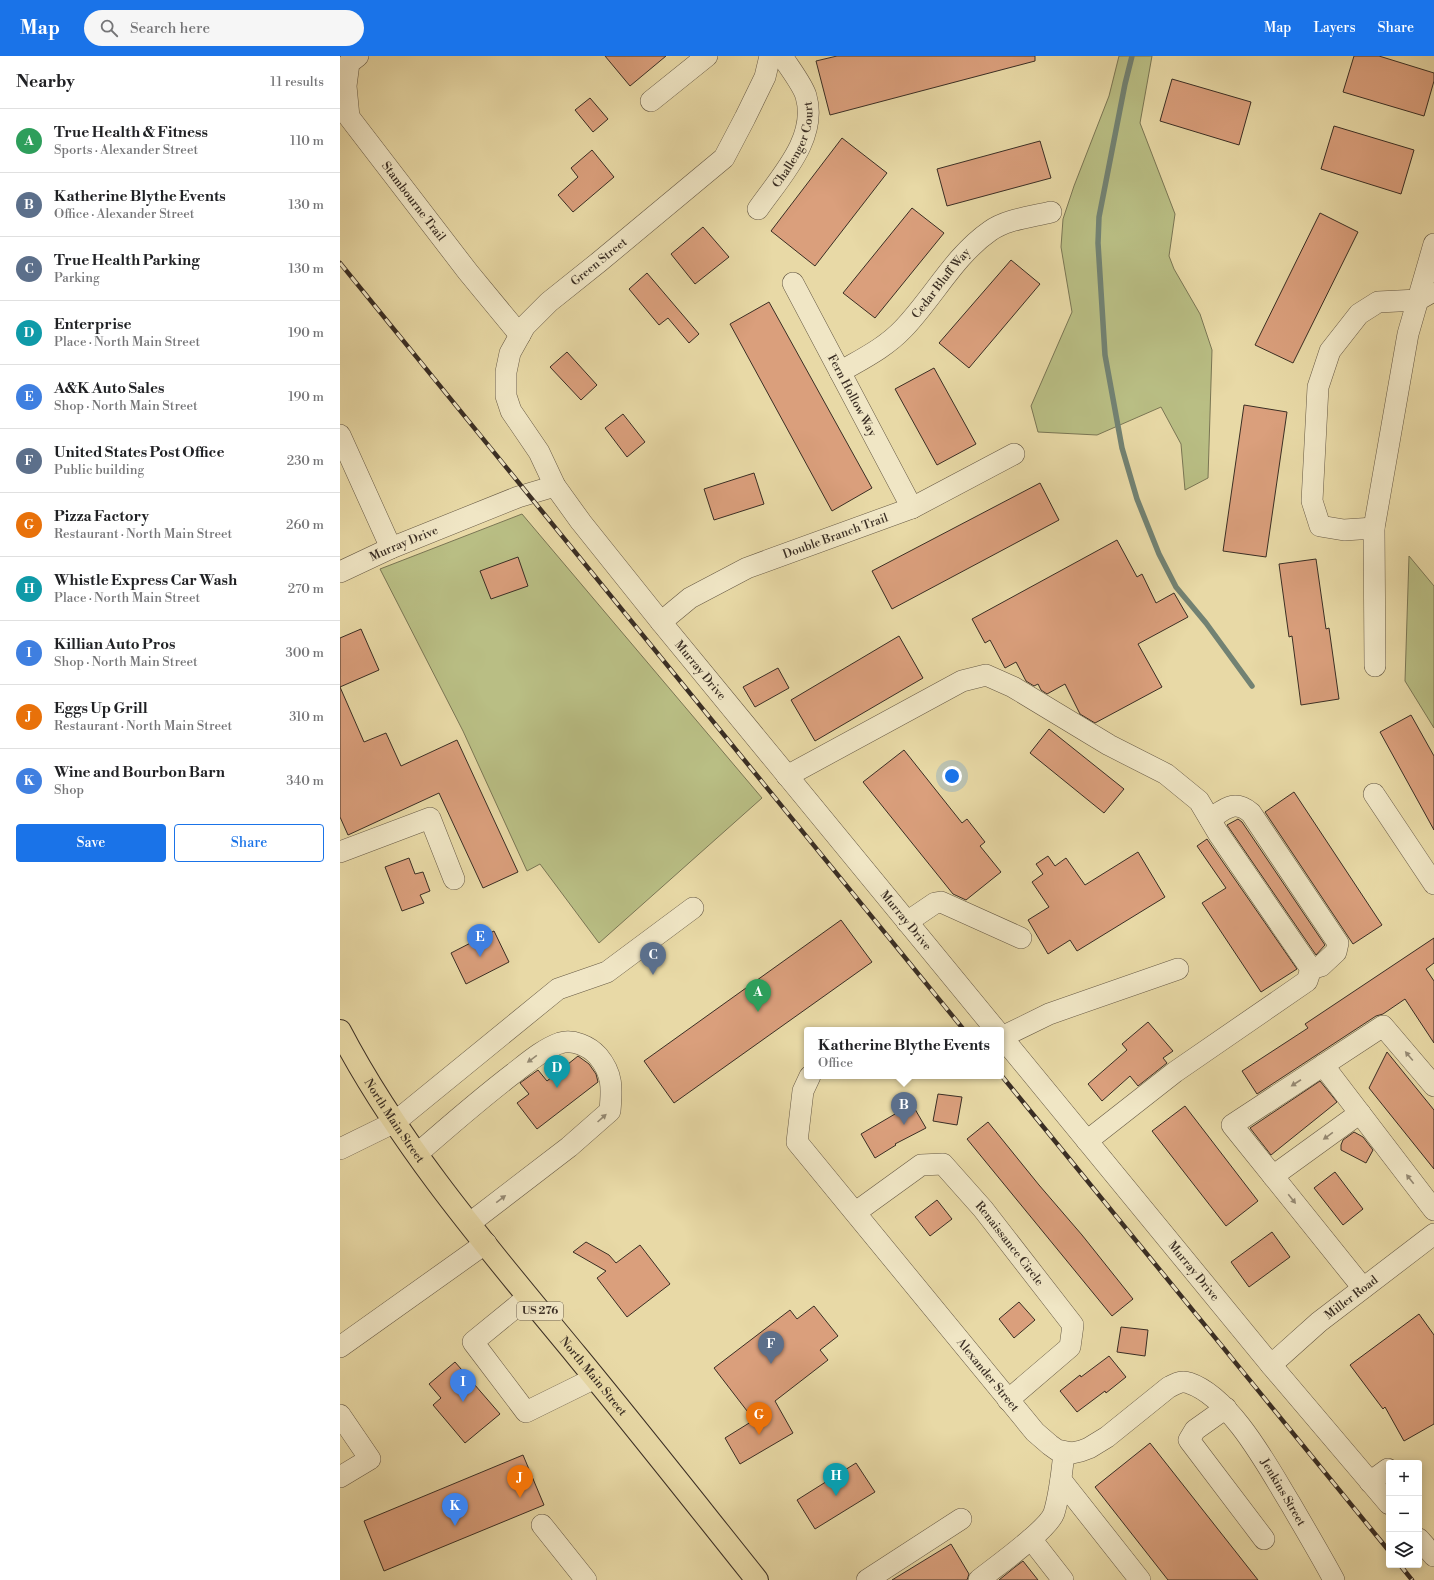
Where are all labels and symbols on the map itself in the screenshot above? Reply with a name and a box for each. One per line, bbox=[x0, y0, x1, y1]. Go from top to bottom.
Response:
street label: Challenger Court bbox=[769, 100, 816, 191]
street label: Stambourne Trail bbox=[378, 159, 449, 244]
street label: Green Street bbox=[568, 234, 631, 289]
street label: Cedar Bluff Way bbox=[908, 245, 973, 322]
street label: Fern Hollow Way bbox=[824, 352, 880, 439]
street label: Double Branch Trail bbox=[781, 510, 890, 562]
street label: Murray Drive bbox=[367, 522, 440, 565]
street label: Murray Drive bbox=[672, 637, 729, 703]
your location bbox=[942, 766, 962, 786]
street label: Murray Drive bbox=[877, 888, 935, 953]
pin: E bbox=[467, 924, 493, 957]
pin: C bbox=[640, 942, 666, 975]
pin: A bbox=[745, 979, 771, 1012]
one-way arrow bbox=[1404, 1051, 1413, 1061]
one-way arrow bbox=[527, 1055, 537, 1063]
pin: D bbox=[544, 1055, 570, 1088]
street label: North Main Street bbox=[361, 1076, 428, 1166]
one-way arrow bbox=[1291, 1079, 1301, 1087]
pin: B bbox=[891, 1092, 917, 1125]
one-way arrow bbox=[597, 1113, 607, 1122]
one-way arrow bbox=[1323, 1132, 1333, 1140]
one-way arrow bbox=[1406, 1173, 1415, 1184]
one-way arrow bbox=[1287, 1194, 1296, 1205]
one-way arrow bbox=[496, 1196, 506, 1204]
street label: Renaissance Circle bbox=[972, 1198, 1047, 1289]
street label: Murray Drive bbox=[1165, 1238, 1223, 1304]
street label: Miller Road bbox=[1322, 1272, 1381, 1323]
road number: US 276 bbox=[517, 1302, 563, 1320]
pin: F bbox=[758, 1331, 784, 1364]
street label: North Main Street bbox=[557, 1334, 631, 1419]
street label: Alexander Street bbox=[953, 1334, 1023, 1415]
pin: I bbox=[450, 1369, 476, 1402]
pin: G bbox=[746, 1402, 772, 1435]
street label: Jenkins Street bbox=[1257, 1455, 1310, 1529]
pin: H bbox=[823, 1463, 849, 1496]
pin: J bbox=[507, 1465, 533, 1498]
pin: K bbox=[442, 1493, 468, 1526]

